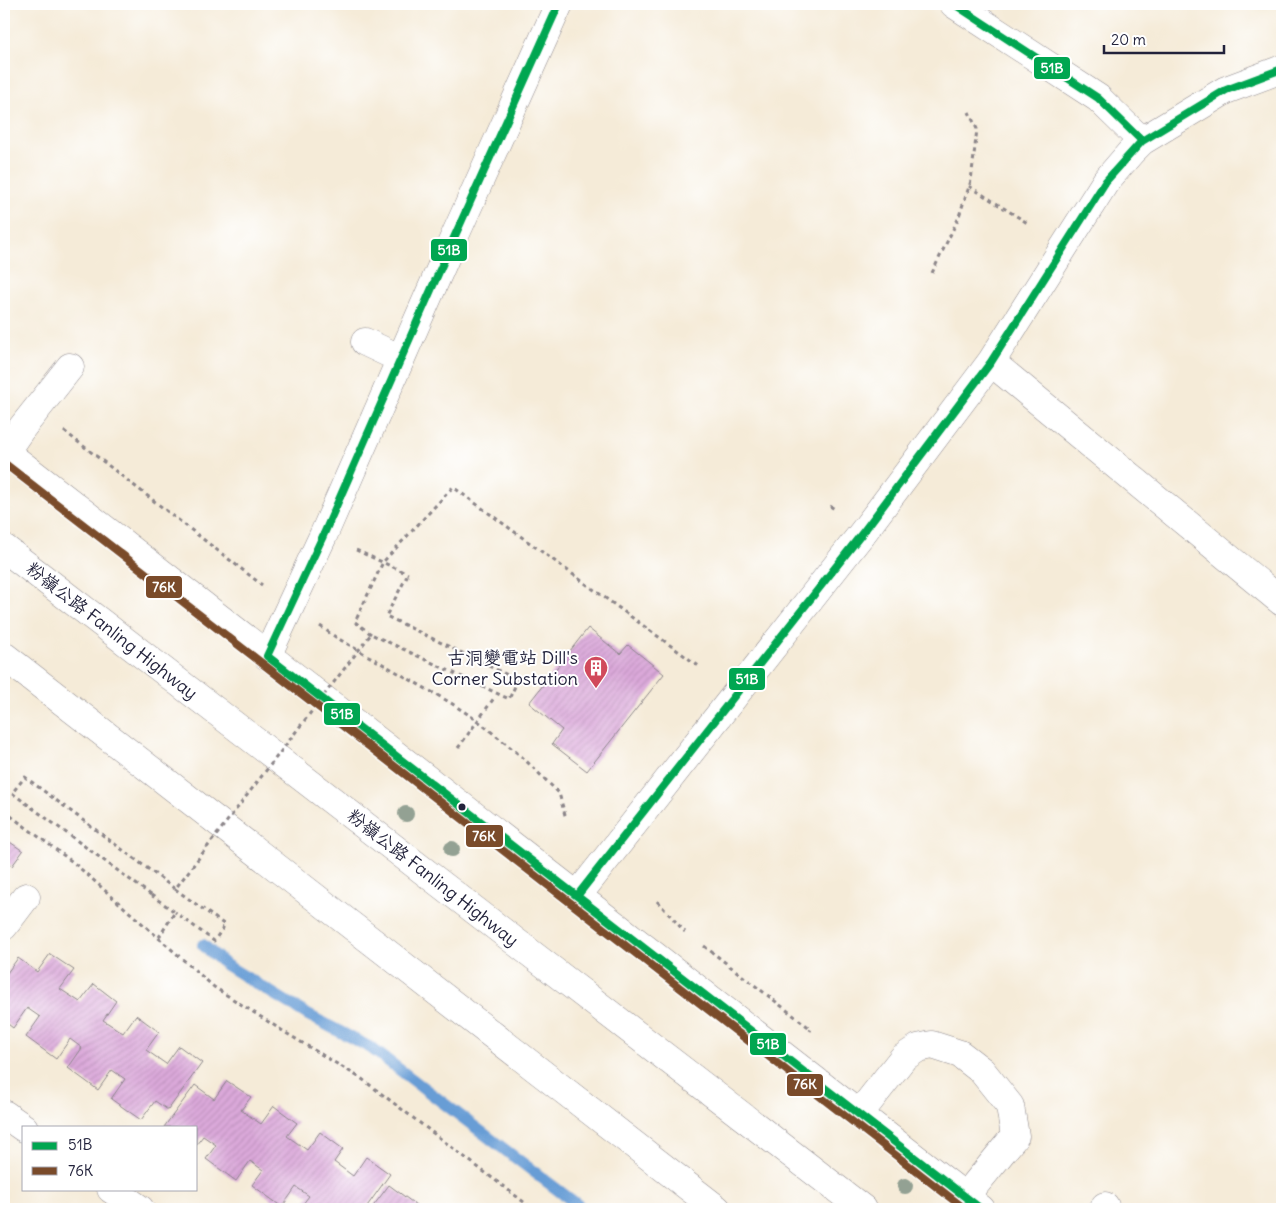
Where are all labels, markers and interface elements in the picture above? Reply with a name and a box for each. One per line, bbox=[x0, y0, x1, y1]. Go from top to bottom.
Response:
scale bar bbox=[1104, 22, 1224, 54]
text: 20 m bbox=[1111, 30, 1146, 49]
line badge: 51B bbox=[1033, 56, 1071, 80]
text: 51B bbox=[1041, 59, 1063, 77]
line badge: 51B bbox=[430, 238, 468, 262]
text: 51B bbox=[438, 241, 460, 259]
street label: 粉嶺公路 Fanling Highway bbox=[22, 557, 203, 705]
line badge: 76K bbox=[145, 575, 183, 599]
text: 76K bbox=[152, 578, 176, 596]
place label: 古洞變電站 Dill's Corner Substation bbox=[431, 646, 578, 690]
building icon: 古洞變電站 Dill's Corner Substation bbox=[583, 655, 609, 689]
line badge: 51B bbox=[728, 667, 766, 691]
text: 51B bbox=[736, 670, 758, 688]
line badge: 51B bbox=[323, 702, 361, 726]
text: 51B bbox=[331, 705, 353, 723]
unlabelled marker bbox=[457, 802, 467, 812]
street label: 粉嶺公路 Fanling Highway bbox=[343, 804, 524, 952]
line badge: 76K bbox=[465, 824, 504, 848]
text: 76K bbox=[472, 827, 496, 845]
line badge: 51B bbox=[749, 1032, 787, 1056]
text: 51B bbox=[757, 1035, 779, 1053]
line badge: 76K bbox=[786, 1073, 824, 1097]
text: 76K bbox=[793, 1075, 817, 1093]
legend bbox=[22, 1126, 198, 1190]
text: 51B bbox=[68, 1135, 93, 1154]
text: 76K bbox=[68, 1161, 94, 1180]

